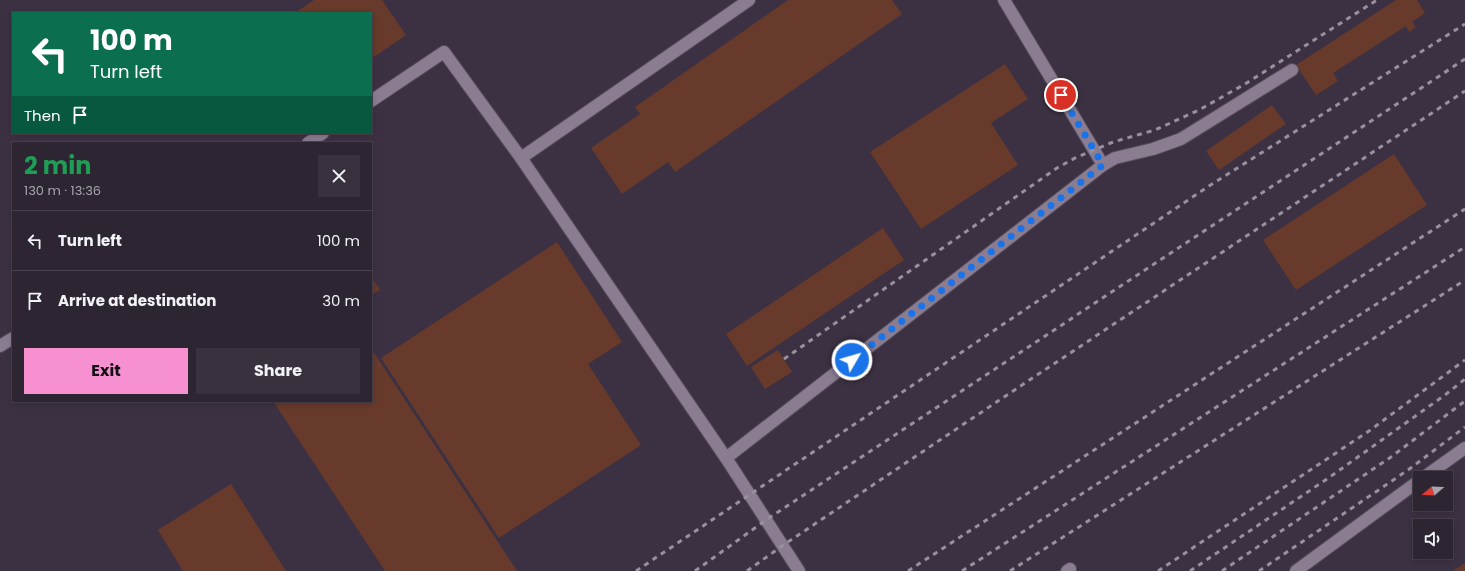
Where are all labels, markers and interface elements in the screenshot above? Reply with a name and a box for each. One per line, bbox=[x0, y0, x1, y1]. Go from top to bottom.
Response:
text: 100 m bbox=[90, 21, 173, 60]
icon: left bbox=[24, 28, 76, 80]
text: Turn left bbox=[90, 59, 162, 84]
pin bbox=[1044, 78, 1078, 112]
icon: arrive bbox=[1050, 84, 1072, 106]
icon: arrive bbox=[69, 104, 91, 126]
text: Then bbox=[24, 105, 61, 126]
text: 2 min bbox=[24, 149, 91, 182]
button: close bbox=[318, 155, 360, 197]
text: 130 m · 13:36 bbox=[24, 181, 101, 200]
icon: left bbox=[24, 230, 46, 252]
text: Turn left bbox=[58, 230, 122, 251]
text: 100 m bbox=[317, 230, 360, 251]
icon: arrive bbox=[24, 290, 46, 312]
text: Arrive at destination bbox=[58, 290, 216, 311]
text: 30 m bbox=[322, 290, 360, 311]
position arrow bbox=[831, 339, 873, 381]
button: Exit bbox=[24, 348, 188, 394]
button: Share bbox=[196, 348, 360, 394]
north arrow bbox=[1413, 471, 1453, 511]
map controls bbox=[1413, 471, 1453, 559]
button: sound bbox=[1413, 519, 1453, 559]

